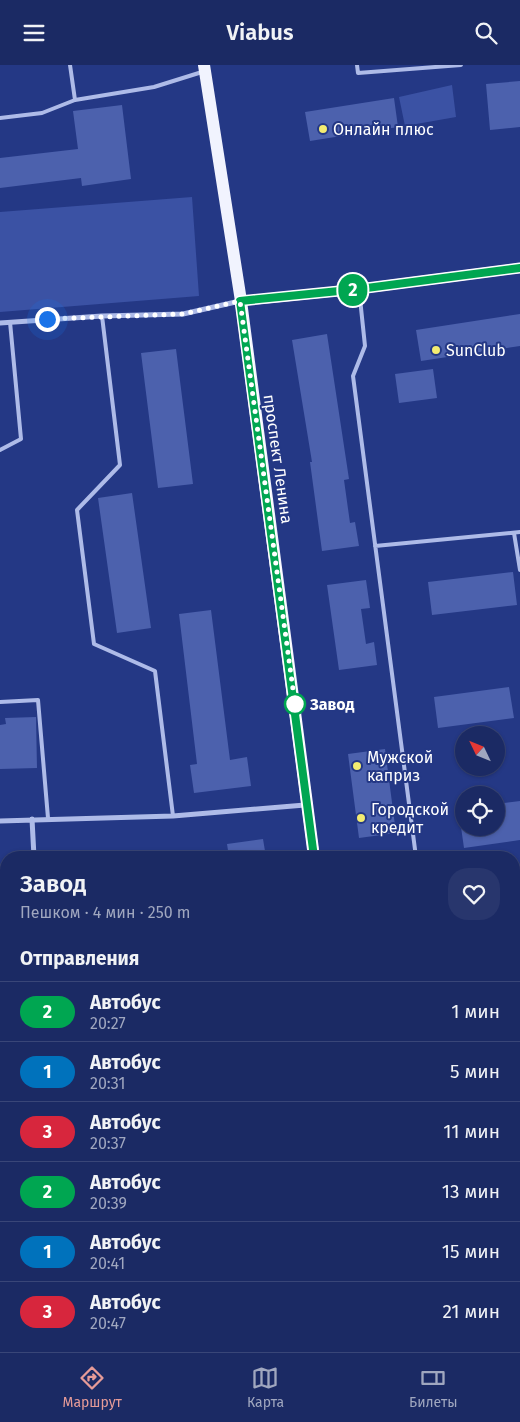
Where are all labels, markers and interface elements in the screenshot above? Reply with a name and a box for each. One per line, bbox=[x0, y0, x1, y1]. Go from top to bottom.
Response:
icon: menu bbox=[20, 19, 48, 47]
text: Viabus bbox=[227, 19, 294, 46]
icon: search bbox=[472, 19, 500, 47]
place label: Онлайн плюс bbox=[333, 120, 434, 139]
marker: Онлайн плюс bbox=[317, 123, 329, 135]
line badge: 2 bbox=[337, 274, 369, 306]
text: 2 bbox=[348, 279, 358, 301]
your location bbox=[35, 307, 60, 332]
place label: SunClub bbox=[446, 341, 506, 360]
marker: SunClub bbox=[430, 344, 442, 356]
street label: проспект Ленина bbox=[260, 393, 296, 525]
marker: Завод bbox=[284, 693, 306, 715]
place label: Завод bbox=[309, 695, 354, 714]
north arrow bbox=[455, 726, 505, 776]
map controls bbox=[455, 726, 505, 836]
place label: Мужской каприз bbox=[367, 748, 433, 785]
marker: Мужской каприз bbox=[351, 760, 363, 772]
button: locate bbox=[455, 786, 505, 836]
place label: Городской кредит bbox=[371, 800, 449, 837]
marker: Городской кредит bbox=[355, 812, 367, 824]
button: heart bbox=[448, 868, 500, 920]
text: Завод bbox=[20, 870, 86, 898]
text: Пешком · 4 мин · 250 m bbox=[20, 903, 191, 922]
text: Отправления bbox=[20, 947, 139, 970]
text: Автобус bbox=[90, 991, 161, 1014]
text: 1 мин bbox=[451, 1000, 500, 1023]
text: 2 bbox=[43, 1001, 52, 1023]
text: 20:27 bbox=[90, 1014, 126, 1033]
text: Автобус bbox=[90, 1051, 161, 1074]
text: 5 мин bbox=[450, 1060, 500, 1083]
text: 1 bbox=[43, 1061, 52, 1083]
text: 20:31 bbox=[90, 1074, 125, 1093]
text: Автобус bbox=[90, 1111, 161, 1134]
text: 11 мин bbox=[443, 1120, 500, 1143]
text: 3 bbox=[43, 1121, 52, 1143]
text: 20:37 bbox=[90, 1134, 126, 1153]
text: Автобус bbox=[90, 1171, 161, 1194]
text: 13 мин bbox=[442, 1180, 500, 1203]
text: 2 bbox=[43, 1181, 52, 1203]
text: 20:39 bbox=[90, 1194, 127, 1213]
text: Автобус bbox=[90, 1231, 161, 1254]
text: 15 мин bbox=[442, 1240, 500, 1263]
text: 1 bbox=[43, 1241, 52, 1263]
text: 20:41 bbox=[90, 1254, 125, 1273]
text: Автобус bbox=[90, 1291, 161, 1314]
text: 21 мин bbox=[442, 1300, 500, 1323]
text: 3 bbox=[43, 1301, 52, 1323]
text: 20:47 bbox=[90, 1314, 126, 1333]
tab: Маршрут bbox=[63, 1364, 122, 1411]
tab: Карта bbox=[247, 1364, 284, 1411]
tab: Билеты bbox=[409, 1364, 458, 1411]

